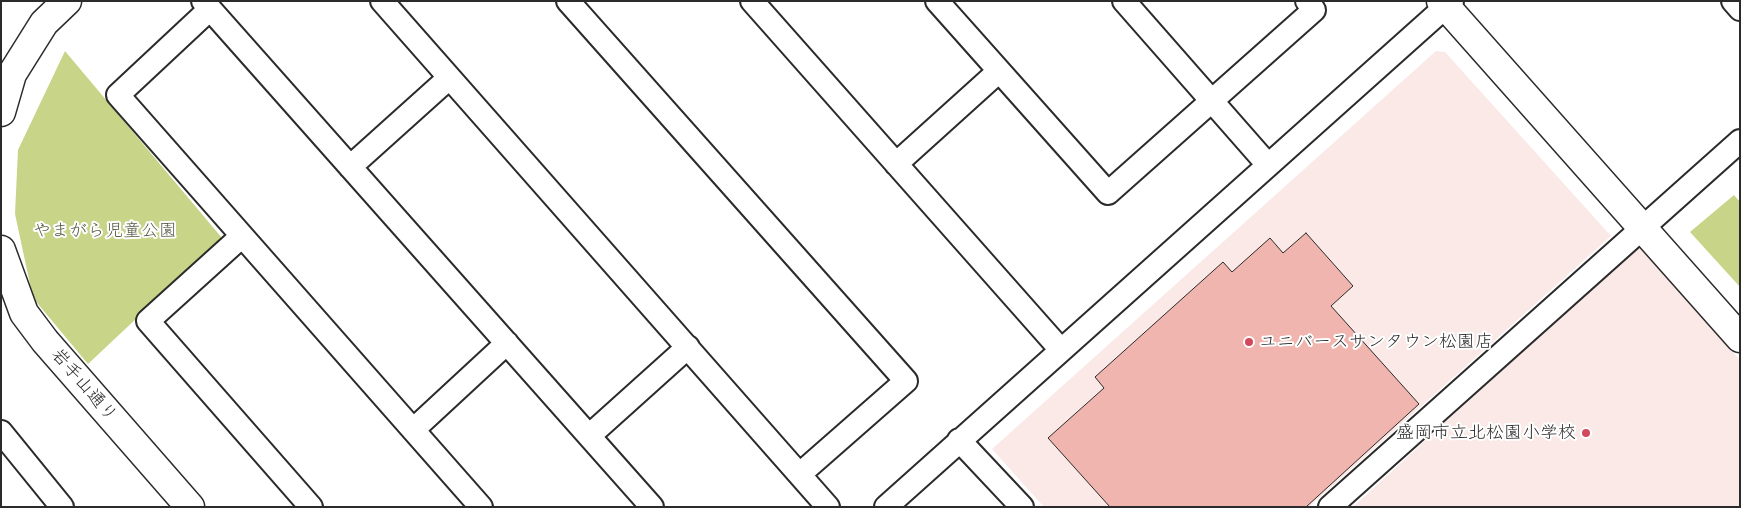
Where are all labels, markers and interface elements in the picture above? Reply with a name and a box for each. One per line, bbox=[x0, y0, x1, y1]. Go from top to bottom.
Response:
park label: やまがら児童公園 bbox=[33, 220, 177, 242]
place label: ユニバースサンタウン松園店 bbox=[1259, 331, 1493, 353]
marker: ユニバースサンタウン松園店 bbox=[1243, 336, 1255, 348]
street label: 岩手山通り bbox=[46, 344, 122, 426]
place label: 盛岡市立北松園小学校 bbox=[1396, 422, 1576, 444]
marker: 盛岡市立北松園小学校 bbox=[1580, 427, 1592, 439]

